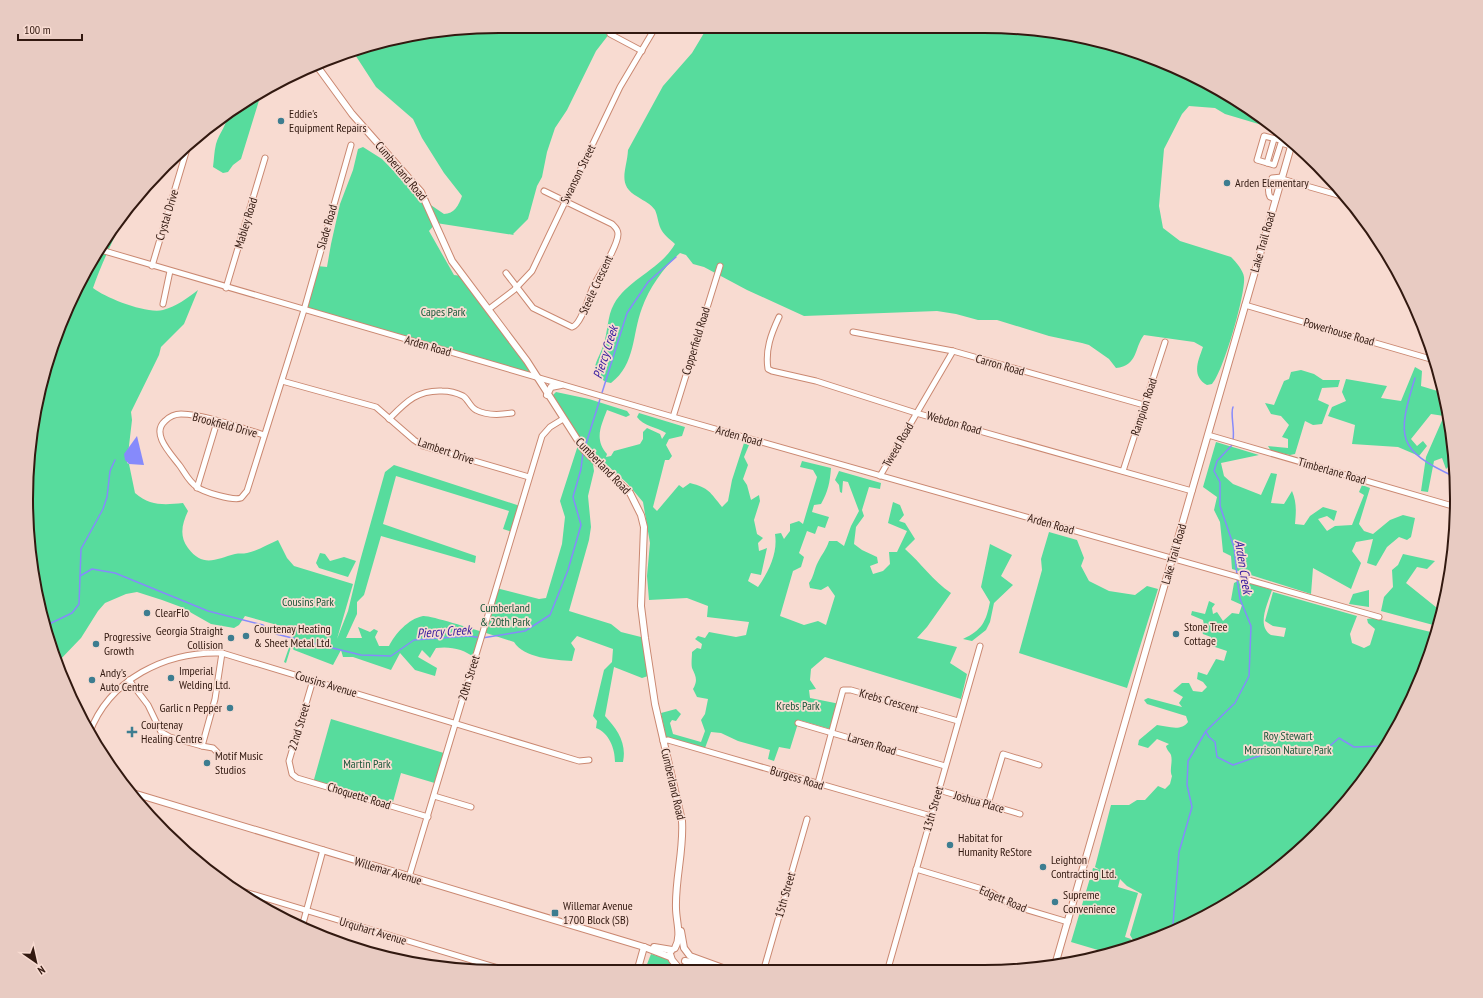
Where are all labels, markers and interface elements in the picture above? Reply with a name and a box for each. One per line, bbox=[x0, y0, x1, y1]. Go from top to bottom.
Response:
scale bar bbox=[18, 16, 82, 42]
text: 100 m bbox=[24, 22, 51, 37]
place label: Eddie's Equipment Repairs bbox=[289, 106, 366, 135]
marker: Eddie's Equipment Repairs bbox=[276, 116, 286, 126]
street label: Cumberland Road bbox=[372, 138, 431, 203]
street label: Swanson Street bbox=[557, 141, 599, 206]
place label: Arden Elementary bbox=[1235, 175, 1309, 190]
marker: Arden Elementary bbox=[1222, 178, 1232, 188]
street label: Crystal Drive bbox=[152, 188, 181, 242]
street label: Mabley Road bbox=[231, 196, 260, 250]
street label: Slade Road bbox=[313, 203, 340, 251]
street label: Lake Trail Road bbox=[1247, 210, 1278, 274]
street label: Steele Crescent bbox=[575, 252, 616, 317]
park label: Capes Park bbox=[421, 304, 466, 319]
street label: Copperfield Road bbox=[678, 305, 713, 377]
street label: Powerhouse Road bbox=[1302, 314, 1376, 349]
water label: Piercy Creek bbox=[589, 322, 623, 381]
street label: Arden Road bbox=[403, 332, 453, 359]
street label: Carron Road bbox=[974, 350, 1026, 379]
street label: Rampion Road bbox=[1127, 376, 1160, 438]
street label: Webdon Road bbox=[925, 408, 983, 438]
street label: Brookfield Drive bbox=[191, 409, 259, 440]
street label: Tweed Road bbox=[879, 420, 916, 470]
street label: Arden Road bbox=[714, 422, 764, 449]
street label: Lambert Drive bbox=[416, 434, 476, 467]
street label: Cumberland Road bbox=[573, 434, 634, 497]
street label: Timberlane Road bbox=[1296, 454, 1368, 487]
street label: Arden Road bbox=[1026, 510, 1076, 537]
street label: Lake Trail Road bbox=[1158, 522, 1189, 586]
water label: Arden Creek bbox=[1231, 539, 1256, 597]
park label: Cousins Park bbox=[282, 594, 334, 609]
park label: Cumberland & 20th Park bbox=[480, 600, 530, 629]
place label: ClearFlo bbox=[155, 605, 189, 620]
marker: ClearFlo bbox=[142, 608, 152, 618]
place label: Stone Tree Cottage bbox=[1184, 619, 1227, 648]
place label: Courtenay Heating & Sheet Metal Ltd. bbox=[254, 621, 332, 650]
water label: Piercy Creek bbox=[416, 621, 474, 642]
place label: Georgia Straight Collision bbox=[156, 623, 224, 652]
place label: Progressive Growth bbox=[104, 629, 151, 658]
marker: Stone Tree Cottage bbox=[1171, 629, 1181, 639]
marker: Courtenay Heating & Sheet Metal Ltd. bbox=[241, 631, 251, 641]
marker: Georgia Straight Collision bbox=[226, 633, 236, 643]
marker: Progressive Growth bbox=[91, 639, 101, 649]
street label: 20th Street bbox=[455, 653, 483, 702]
place label: Imperial Welding Ltd. bbox=[179, 663, 230, 692]
place label: Andy's Auto Centre bbox=[100, 665, 149, 694]
street label: Cousins Avenue bbox=[293, 667, 359, 700]
marker: Imperial Welding Ltd. bbox=[166, 673, 176, 683]
marker: Andy's Auto Centre bbox=[87, 675, 97, 685]
street label: Krebs Crescent bbox=[858, 685, 921, 716]
park label: Krebs Park bbox=[776, 698, 820, 713]
place label: Garlic n Pepper bbox=[160, 700, 223, 715]
street label: 22nd Street bbox=[284, 701, 313, 752]
marker: Garlic n Pepper bbox=[225, 703, 235, 713]
place label: Courtenay Healing Centre bbox=[141, 717, 203, 746]
marker: Courtenay Healing Centre bbox=[126, 726, 138, 738]
park label: Roy Stewart Morrison Nature Park bbox=[1244, 728, 1332, 757]
street label: Larsen Road bbox=[846, 729, 898, 758]
street label: Cumberland Road bbox=[658, 747, 689, 821]
place label: Motif Music Studios bbox=[215, 748, 264, 777]
park label: Martin Park bbox=[343, 756, 391, 771]
marker: Motif Music Studios bbox=[202, 758, 212, 768]
street label: Burgess Road bbox=[768, 762, 826, 793]
street label: Choquette Road bbox=[325, 779, 393, 812]
street label: 13th Street bbox=[919, 784, 946, 833]
street label: Joshua Place bbox=[951, 787, 1006, 816]
place label: Habitat for Humanity ReStore bbox=[958, 830, 1032, 859]
marker: Habitat for Humanity ReStore bbox=[945, 840, 955, 850]
place label: Leighton Contracting Ltd. bbox=[1051, 852, 1116, 881]
street label: Willemar Avenue bbox=[353, 853, 424, 888]
marker: Leighton Contracting Ltd. bbox=[1038, 862, 1048, 872]
street label: 15th Street bbox=[771, 870, 798, 919]
street label: Edgett Road bbox=[977, 882, 1029, 915]
place label: Supreme Convenience bbox=[1063, 887, 1115, 916]
marker: Supreme Convenience bbox=[1050, 897, 1060, 907]
place label: Willemar Avenue 1700 Block (SB) bbox=[563, 898, 633, 927]
marker: Willemar Avenue 1700 Block (SB) bbox=[550, 908, 560, 918]
street label: Urquhart Avenue bbox=[338, 913, 409, 948]
north arrow bbox=[16, 942, 56, 982]
text: N bbox=[35, 963, 48, 978]

